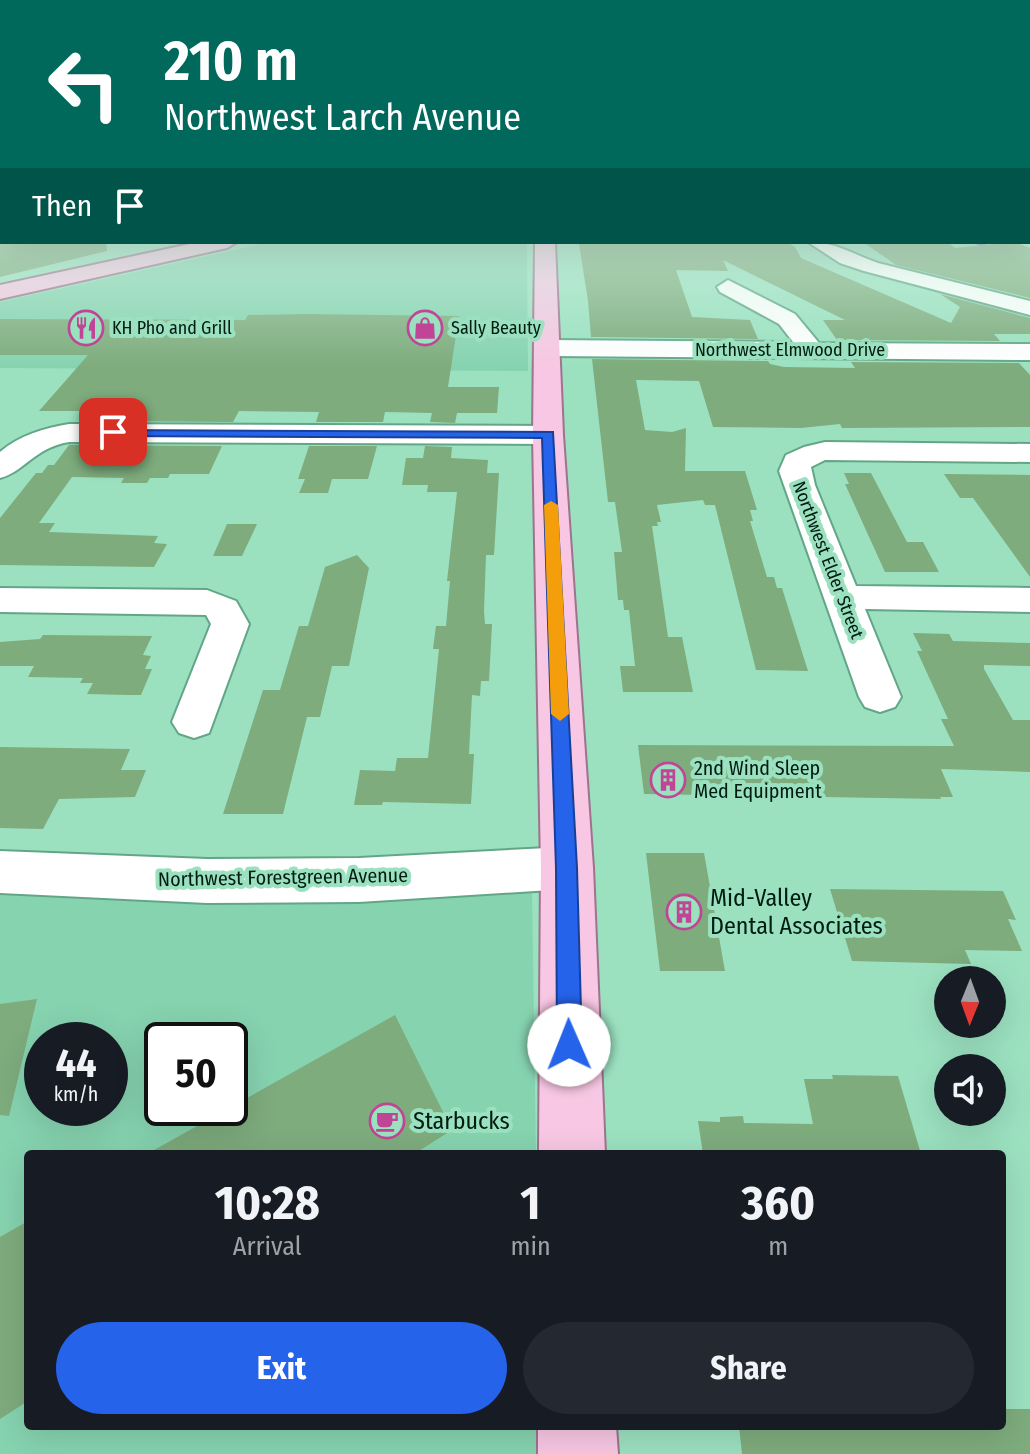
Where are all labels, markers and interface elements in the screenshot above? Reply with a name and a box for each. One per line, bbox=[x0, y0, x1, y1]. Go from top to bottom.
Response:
text: 210 m bbox=[164, 28, 298, 95]
icon: left bbox=[32, 32, 136, 136]
text: Northwest Larch Avenue bbox=[164, 96, 521, 140]
icon: arrive bbox=[108, 184, 152, 228]
text: Then bbox=[32, 188, 92, 224]
restaurant icon: KH Pho and Grill bbox=[67, 309, 105, 347]
shop icon: Sally Beauty bbox=[406, 309, 444, 347]
place label: KH Pho and Grill bbox=[112, 317, 232, 339]
place label: Sally Beauty bbox=[451, 317, 541, 339]
street label: Northwest Elmwood Drive bbox=[695, 339, 885, 361]
pin bbox=[79, 398, 147, 466]
icon: arrive bbox=[91, 410, 135, 454]
street label: Northwest Elder Street bbox=[788, 478, 868, 642]
place label: 2nd Wind Sleep Med Equipment bbox=[694, 756, 822, 803]
building icon: 2nd Wind Sleep Med Equipment bbox=[649, 761, 687, 799]
street label: Northwest Forestgreen Avenue bbox=[158, 863, 408, 891]
place label: Mid-Valley Dental Associates bbox=[710, 884, 883, 940]
building icon: Mid-Valley Dental Associates bbox=[665, 893, 703, 931]
north arrow bbox=[934, 966, 1006, 1038]
map controls bbox=[934, 966, 1006, 1126]
position arrow bbox=[527, 1003, 611, 1087]
speed limit sign: 50 bbox=[144, 1022, 248, 1126]
text: 44 bbox=[55, 1040, 97, 1088]
button: sound bbox=[934, 1054, 1006, 1126]
text: km/h bbox=[54, 1082, 98, 1106]
cafe icon: Starbucks bbox=[368, 1102, 406, 1140]
place label: Starbucks bbox=[413, 1107, 510, 1135]
text: 10:28 bbox=[215, 1174, 320, 1232]
text: 1 bbox=[520, 1174, 541, 1232]
text: 360 bbox=[741, 1174, 815, 1232]
text: Arrival bbox=[233, 1231, 302, 1262]
text: min bbox=[510, 1231, 551, 1262]
text: m bbox=[768, 1231, 788, 1262]
button: Exit bbox=[56, 1322, 507, 1414]
button: Share bbox=[523, 1322, 974, 1414]

